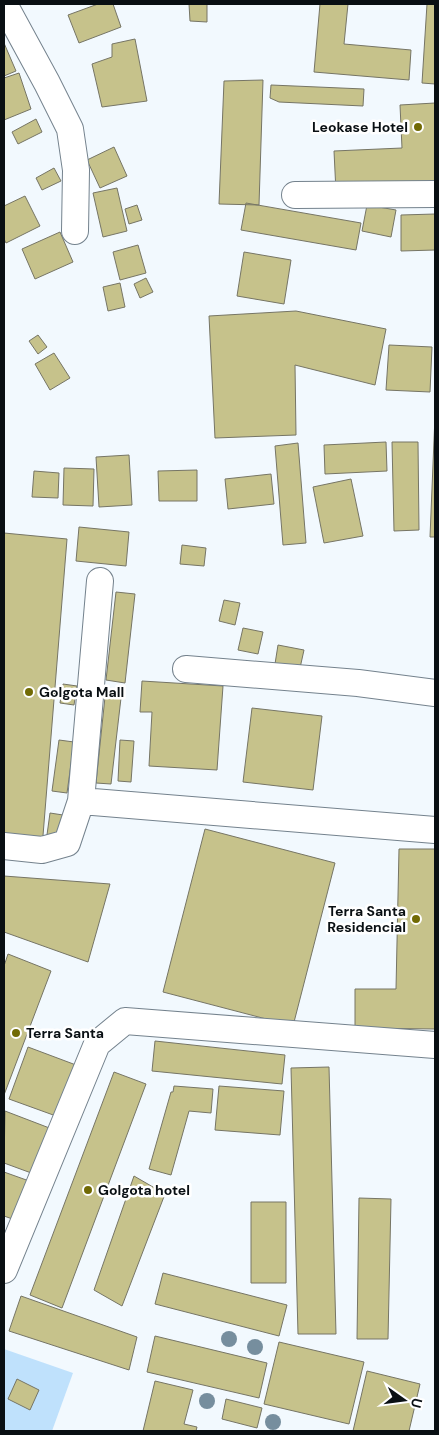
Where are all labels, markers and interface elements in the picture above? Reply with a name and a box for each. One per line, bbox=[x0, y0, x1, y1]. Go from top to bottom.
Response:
place label: Leokase Hotel bbox=[312, 118, 408, 136]
marker: Leokase Hotel bbox=[412, 121, 424, 133]
place label: Golgota Mall bbox=[39, 683, 124, 701]
marker: Golgota Mall bbox=[23, 686, 35, 698]
place label: Terra Santa Residencial bbox=[327, 902, 406, 936]
marker: Terra Santa Residencial bbox=[410, 913, 422, 925]
place label: Terra Santa bbox=[26, 1024, 104, 1042]
marker: Terra Santa bbox=[10, 1027, 22, 1039]
place label: Golgota hotel bbox=[98, 1181, 190, 1199]
marker: Golgota hotel bbox=[82, 1184, 94, 1196]
north arrow bbox=[379, 1375, 429, 1425]
text: U bbox=[407, 1396, 427, 1410]

